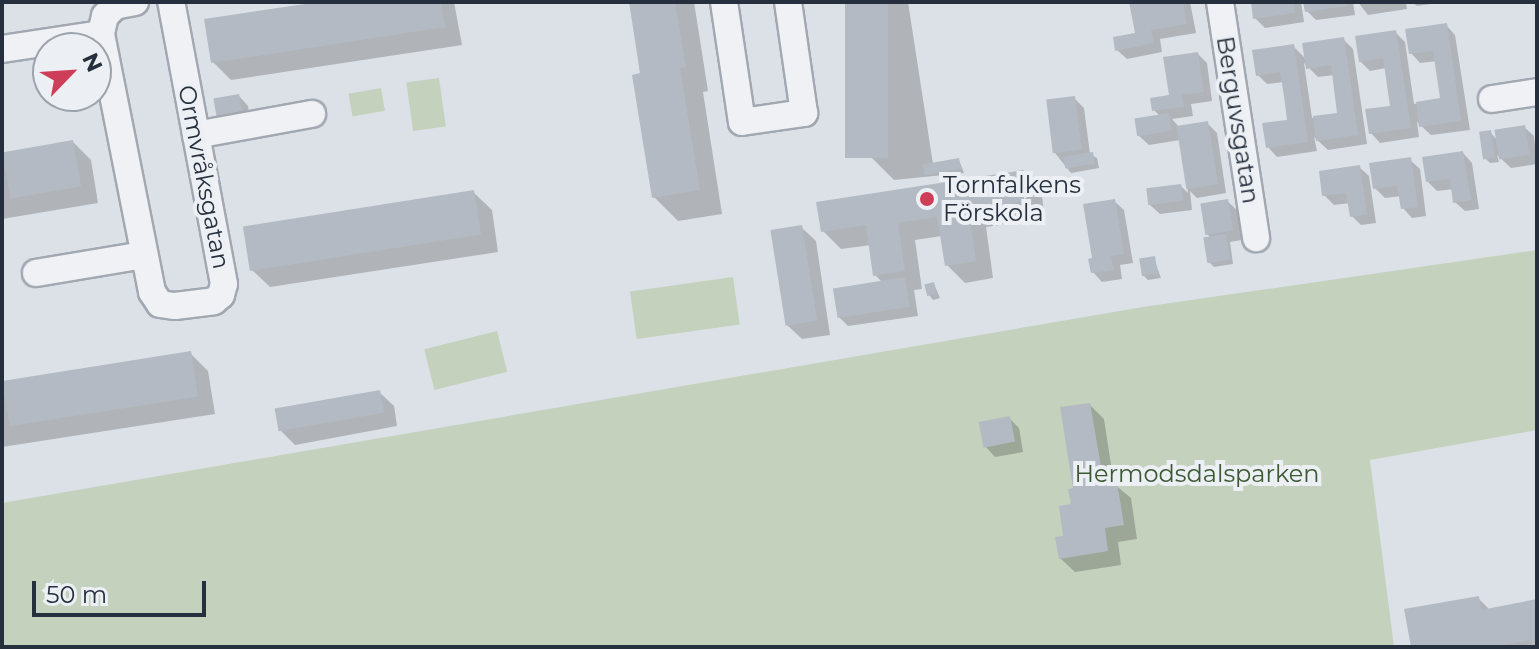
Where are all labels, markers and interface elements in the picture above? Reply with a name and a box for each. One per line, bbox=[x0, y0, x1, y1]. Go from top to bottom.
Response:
north arrow bbox=[32, 32, 112, 112]
street label: Berguvsgatan bbox=[1211, 34, 1265, 206]
text: N bbox=[76, 49, 108, 76]
street label: Ormvråksgatan bbox=[172, 83, 236, 271]
place label: Tornfalkens Förskola bbox=[943, 171, 1081, 227]
marker: Tornfalkens Förskola bbox=[918, 190, 936, 208]
park label: Hermodsdalsparken bbox=[1075, 460, 1319, 488]
scale bar bbox=[36, 565, 210, 615]
text: 50 m bbox=[46, 580, 107, 609]

